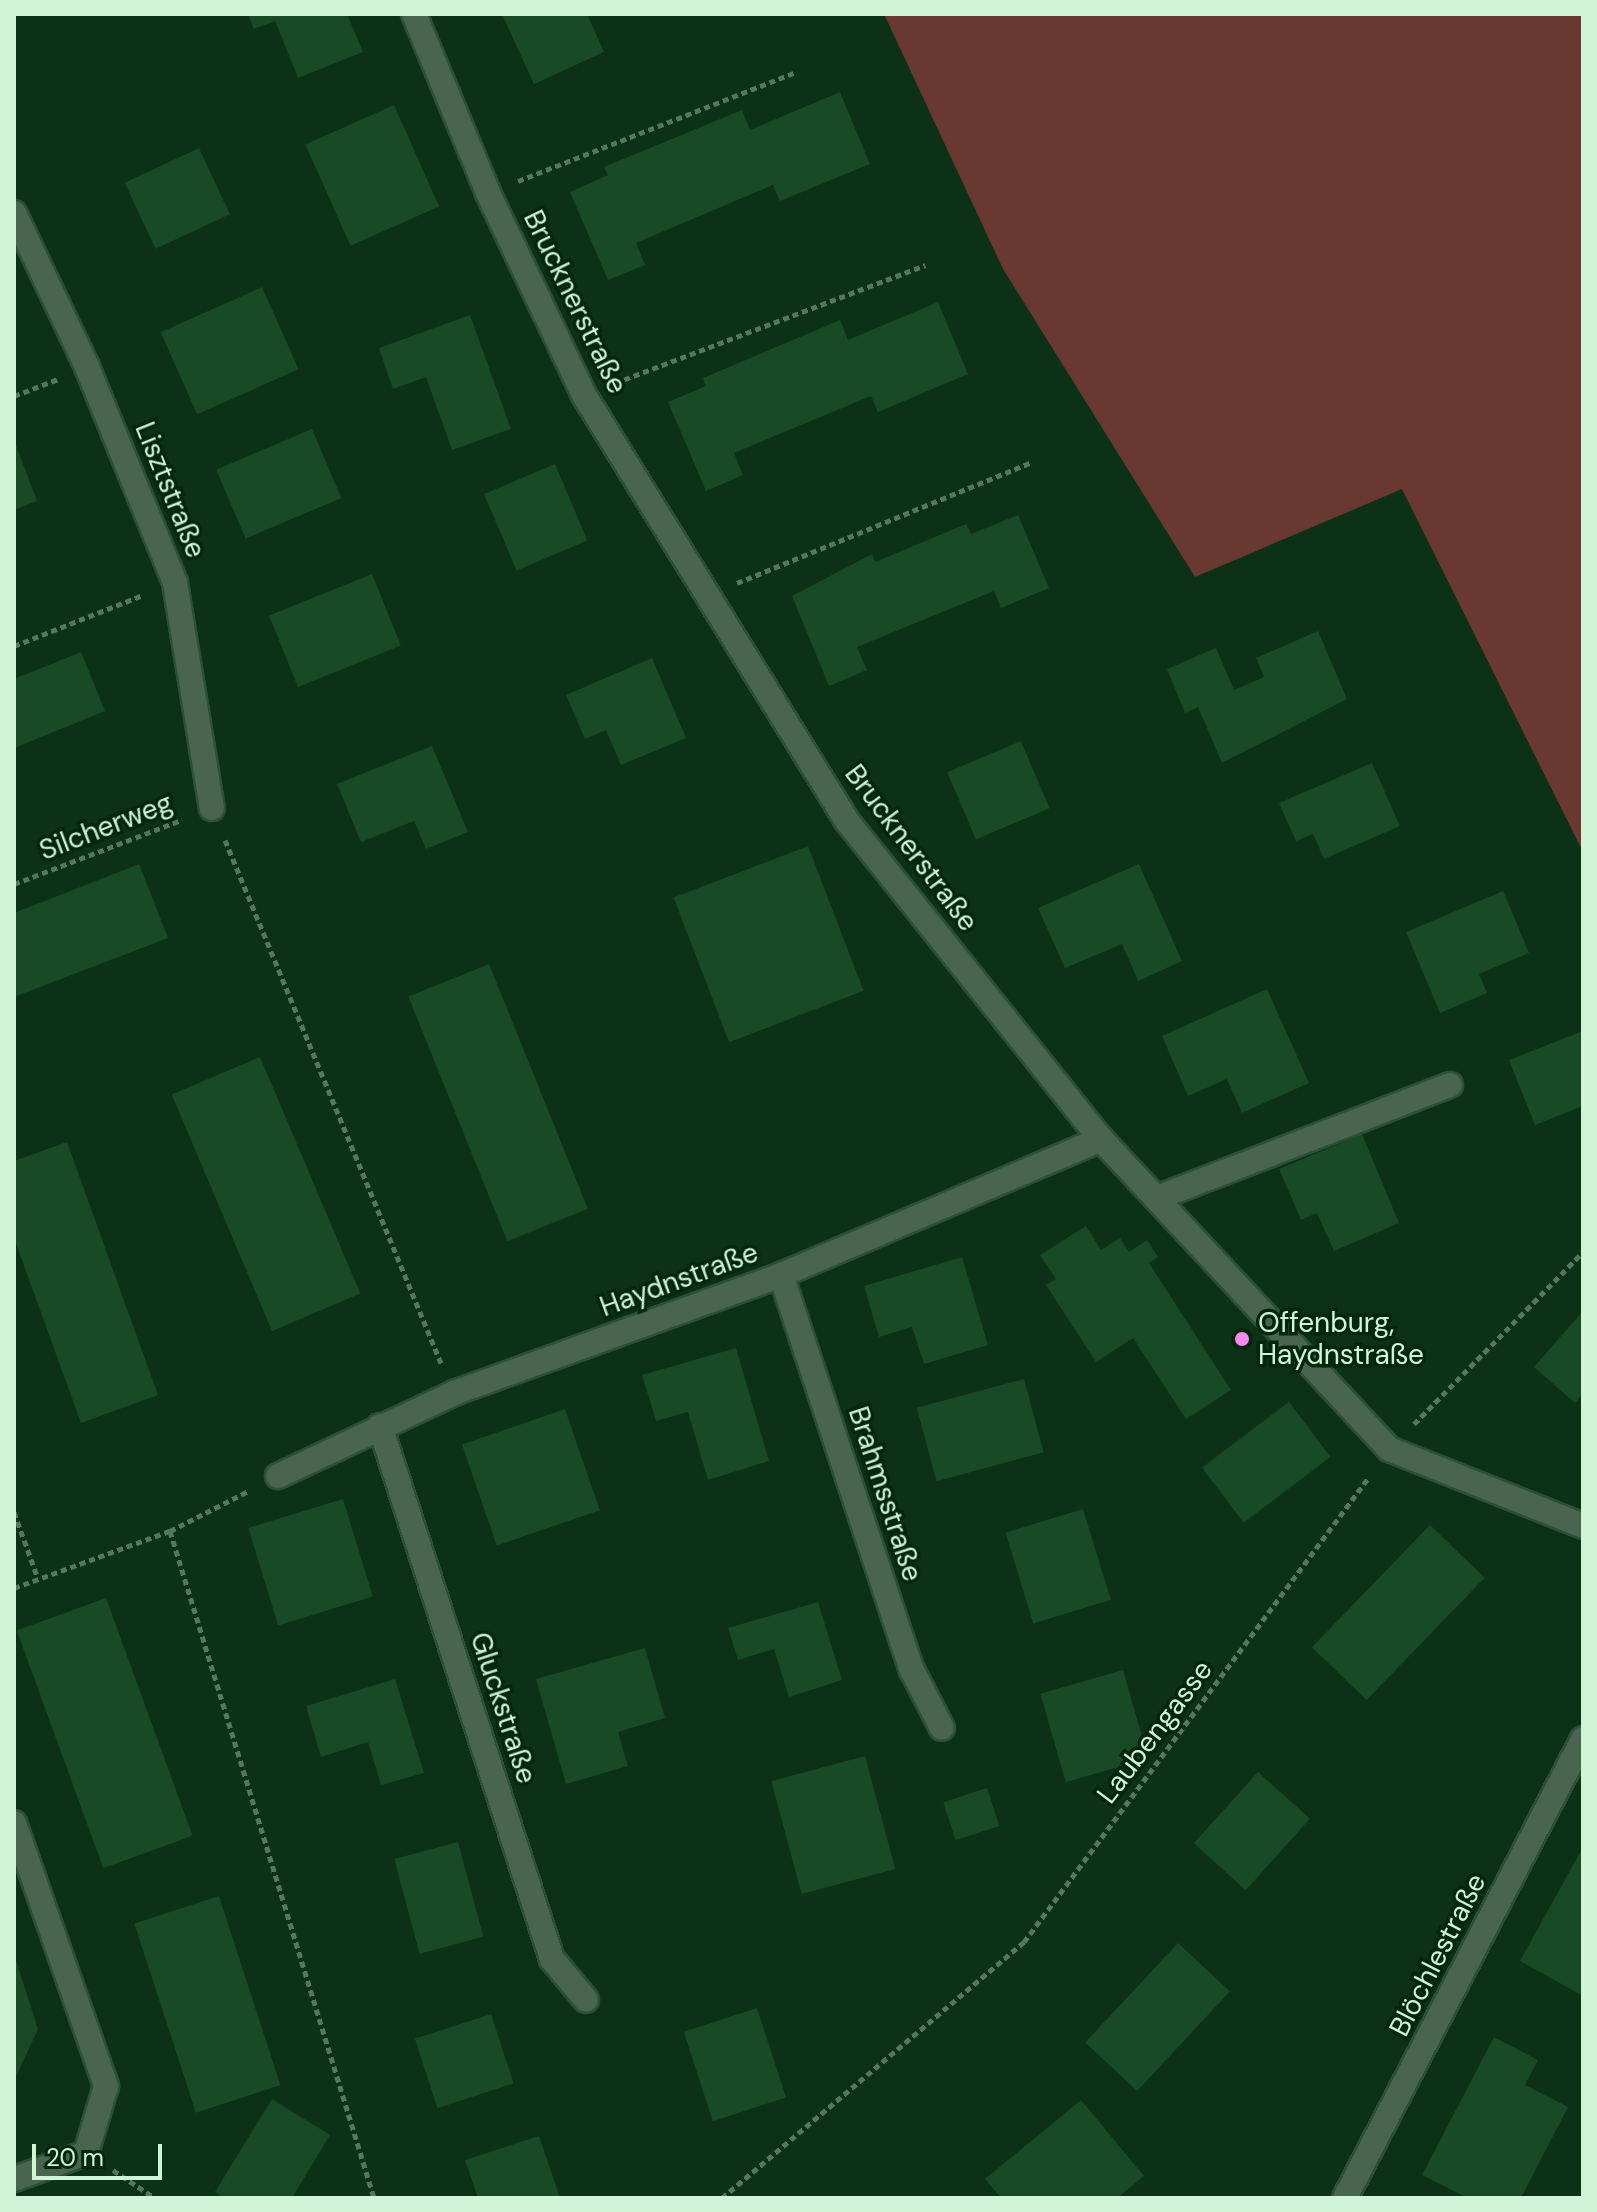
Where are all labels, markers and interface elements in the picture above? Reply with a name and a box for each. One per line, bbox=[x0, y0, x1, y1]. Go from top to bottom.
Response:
street label: Brucknerstraße bbox=[516, 205, 634, 399]
street label: Lisztstraße bbox=[128, 417, 212, 563]
street label: Brucknerstraße bbox=[837, 758, 985, 938]
street label: Silcherweg bbox=[35, 786, 177, 868]
street label: Haydnstraße bbox=[595, 1236, 763, 1324]
place label: Offenburg, Haydnstraße bbox=[1258, 1306, 1424, 1372]
marker: Offenburg, Haydnstraße bbox=[1233, 1330, 1251, 1348]
street label: Brahmsstraße bbox=[841, 1402, 929, 1586]
street label: Gluckstraße bbox=[463, 1628, 543, 1788]
street label: Laubengasse bbox=[1090, 1654, 1220, 1810]
street label: Blöchlestraße bbox=[1383, 1868, 1493, 2042]
scale bar bbox=[36, 2128, 166, 2178]
text: 20 m bbox=[46, 2142, 104, 2173]

